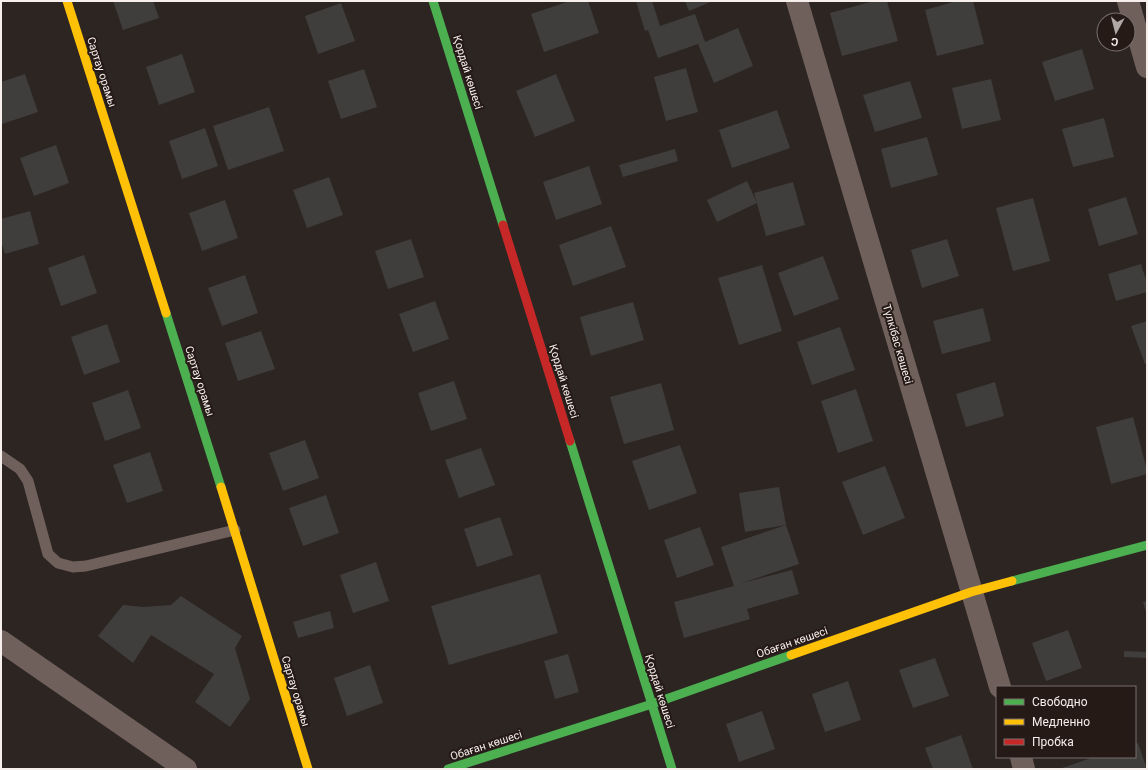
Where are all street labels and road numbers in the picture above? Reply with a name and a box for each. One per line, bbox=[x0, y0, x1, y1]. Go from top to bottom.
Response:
street label: Қордай көшесі bbox=[450, 33, 485, 111]
street label: Сартау орамы bbox=[84, 35, 119, 109]
street label: Түлкібас көшесі bbox=[880, 303, 915, 385]
street label: Қордай көшесі bbox=[546, 342, 581, 420]
street label: Сартау орамы bbox=[182, 344, 217, 418]
street label: Обаған көшесі bbox=[755, 624, 830, 661]
street label: Қордай көшесі bbox=[642, 652, 677, 730]
street label: Сартау орамы bbox=[279, 654, 312, 728]
street label: Обаған көшесі bbox=[449, 728, 524, 763]

